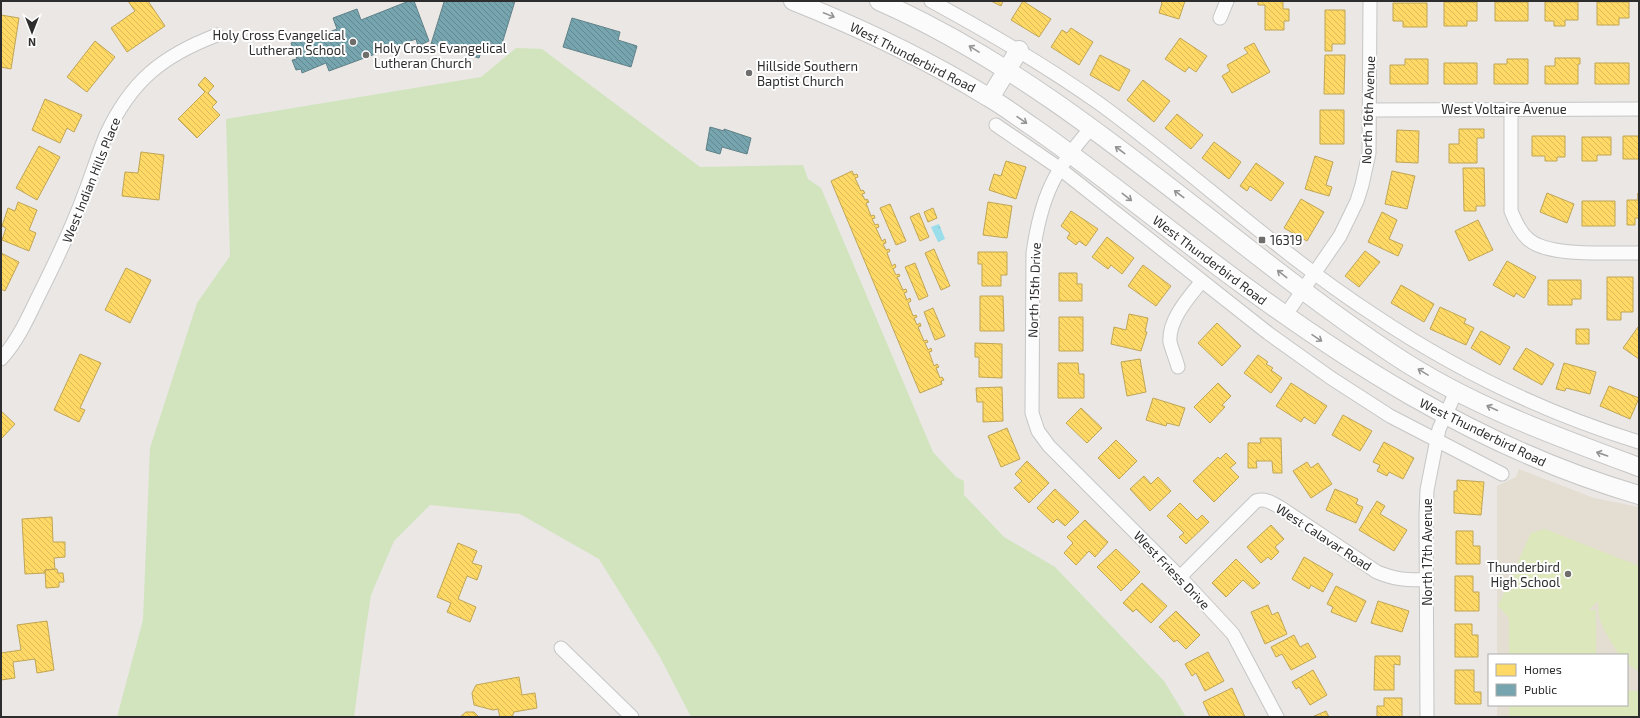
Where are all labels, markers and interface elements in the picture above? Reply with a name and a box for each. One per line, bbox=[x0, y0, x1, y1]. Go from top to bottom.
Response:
north arrow bbox=[12, 12, 52, 52]
one-way arrow bbox=[823, 12, 835, 20]
street label: West Thunderbird Road bbox=[847, 18, 979, 96]
place label: Holy Cross Evangelical Lutheran School bbox=[213, 27, 345, 58]
text: N bbox=[28, 36, 36, 49]
marker: Holy Cross Evangelical Lutheran School bbox=[348, 37, 358, 47]
place label: Holy Cross Evangelical Lutheran Church bbox=[374, 40, 507, 71]
one-way arrow bbox=[968, 45, 980, 53]
marker: Holy Cross Evangelical Lutheran Church bbox=[361, 50, 371, 60]
street label: North 16th Avenue bbox=[1358, 56, 1378, 164]
place label: Hillside Southern Baptist Church bbox=[757, 58, 858, 89]
marker: Hillside Southern Baptist Church bbox=[744, 68, 754, 78]
street label: West Voltaire Avenue bbox=[1441, 101, 1567, 117]
street label: West Indian Hills Place bbox=[59, 115, 123, 245]
one-way arrow bbox=[1017, 116, 1028, 124]
one-way arrow bbox=[1115, 146, 1126, 154]
one-way arrow bbox=[1173, 190, 1184, 198]
one-way arrow bbox=[1122, 192, 1133, 201]
street label: West Thunderbird Road bbox=[1150, 212, 1270, 308]
place label: 16319 bbox=[1270, 232, 1302, 248]
marker: 16319 bbox=[1257, 235, 1267, 245]
street label: North 15th Drive bbox=[1024, 242, 1044, 338]
one-way arrow bbox=[1276, 269, 1287, 278]
one-way arrow bbox=[1311, 334, 1322, 342]
one-way arrow bbox=[1418, 368, 1429, 376]
street label: West Thunderbird Road bbox=[1417, 394, 1549, 470]
one-way arrow bbox=[1486, 404, 1498, 411]
one-way arrow bbox=[1596, 450, 1609, 457]
street label: North 17th Avenue bbox=[1419, 498, 1435, 606]
street label: West Calavar Road bbox=[1273, 500, 1375, 574]
street label: West Friess Drive bbox=[1131, 528, 1213, 613]
place label: Thunderbird High School bbox=[1487, 559, 1560, 590]
marker: Thunderbird High School bbox=[1563, 569, 1573, 579]
legend bbox=[1488, 654, 1628, 706]
text: Homes bbox=[1524, 662, 1562, 676]
text: Public bbox=[1524, 682, 1557, 696]

